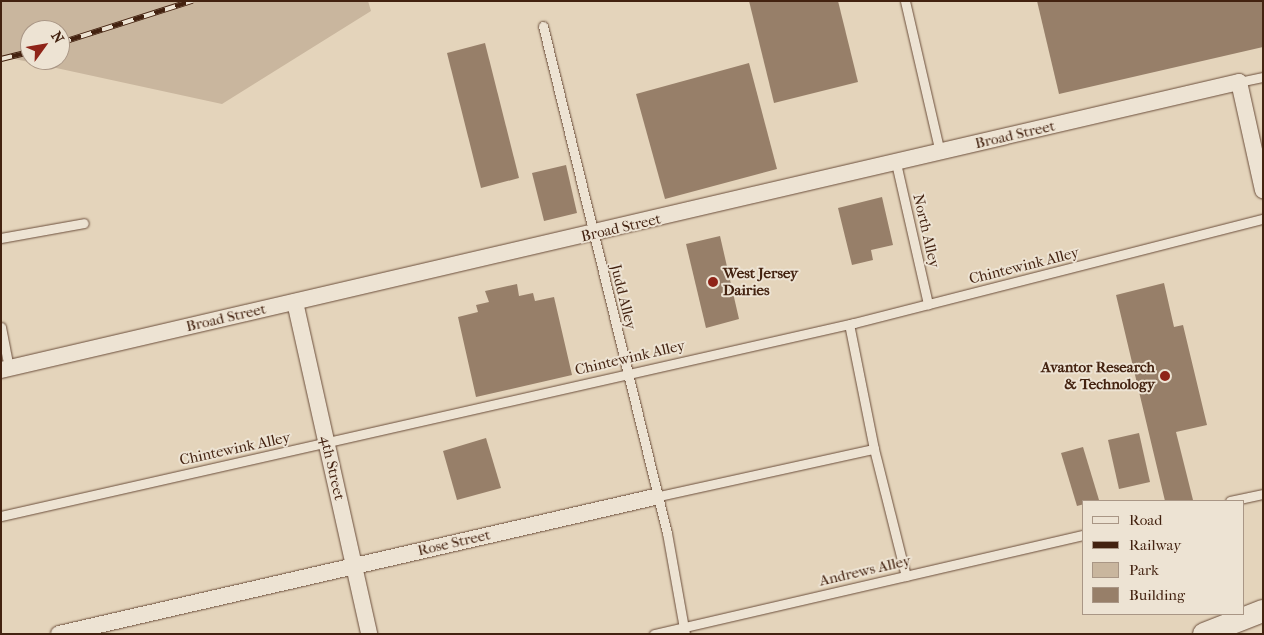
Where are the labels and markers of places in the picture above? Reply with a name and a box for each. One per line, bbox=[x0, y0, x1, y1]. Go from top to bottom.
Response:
place label: West Jersey Dairies bbox=[723, 264, 798, 299]
marker: West Jersey Dairies bbox=[707, 276, 719, 288]
place label: Avantor Research & Technology bbox=[1041, 358, 1155, 393]
marker: Avantor Research & Technology bbox=[1159, 370, 1171, 382]

